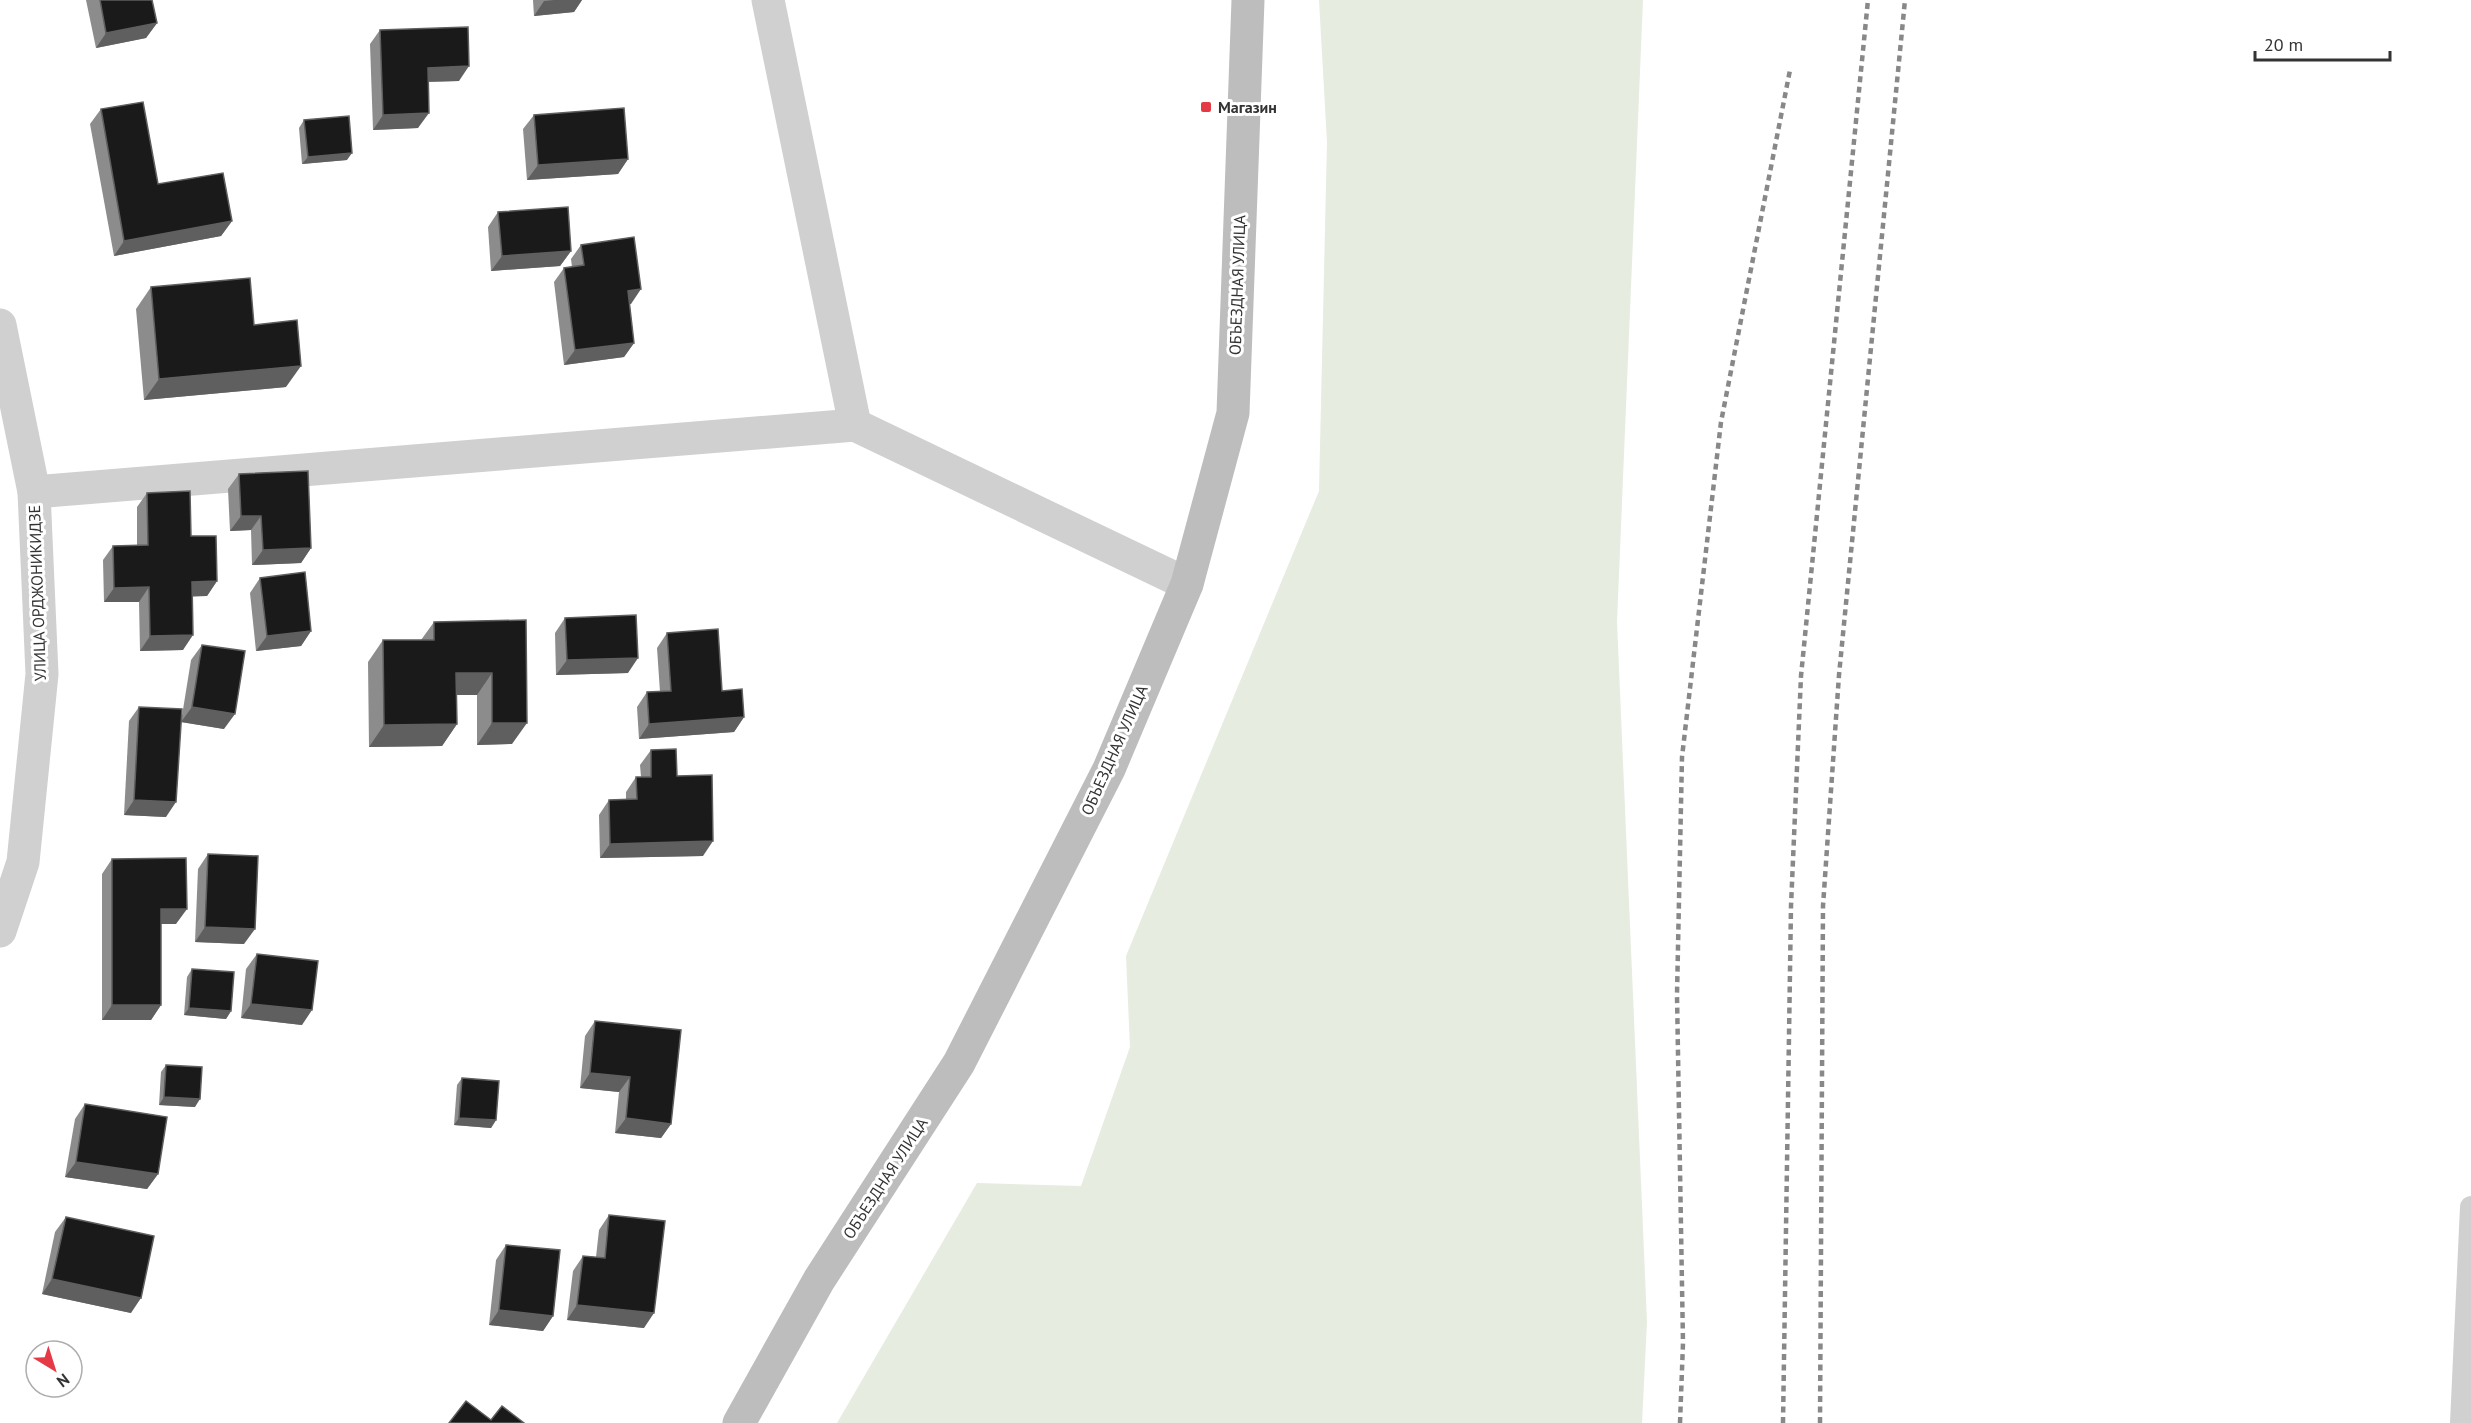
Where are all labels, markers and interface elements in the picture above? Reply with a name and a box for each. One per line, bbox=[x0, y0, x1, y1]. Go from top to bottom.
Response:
scale bar bbox=[2255, 24, 2390, 62]
text: 20 m bbox=[2264, 33, 2303, 56]
place label: Магазин bbox=[1218, 97, 1277, 117]
marker: Магазин bbox=[1199, 100, 1213, 114]
street label: ОБЪЕЗДНАЯ УЛИЦА bbox=[1225, 214, 1249, 356]
street label: УЛИЦА ОРДЖОНИКИДЗЕ bbox=[24, 504, 50, 682]
street label: ОБЪЕЗДНАЯ УЛИЦА bbox=[1076, 681, 1152, 818]
street label: ОБЪЕЗДНАЯ УЛИЦА bbox=[838, 1113, 932, 1242]
north arrow bbox=[24, 1339, 84, 1399]
text: N bbox=[53, 1370, 74, 1392]

